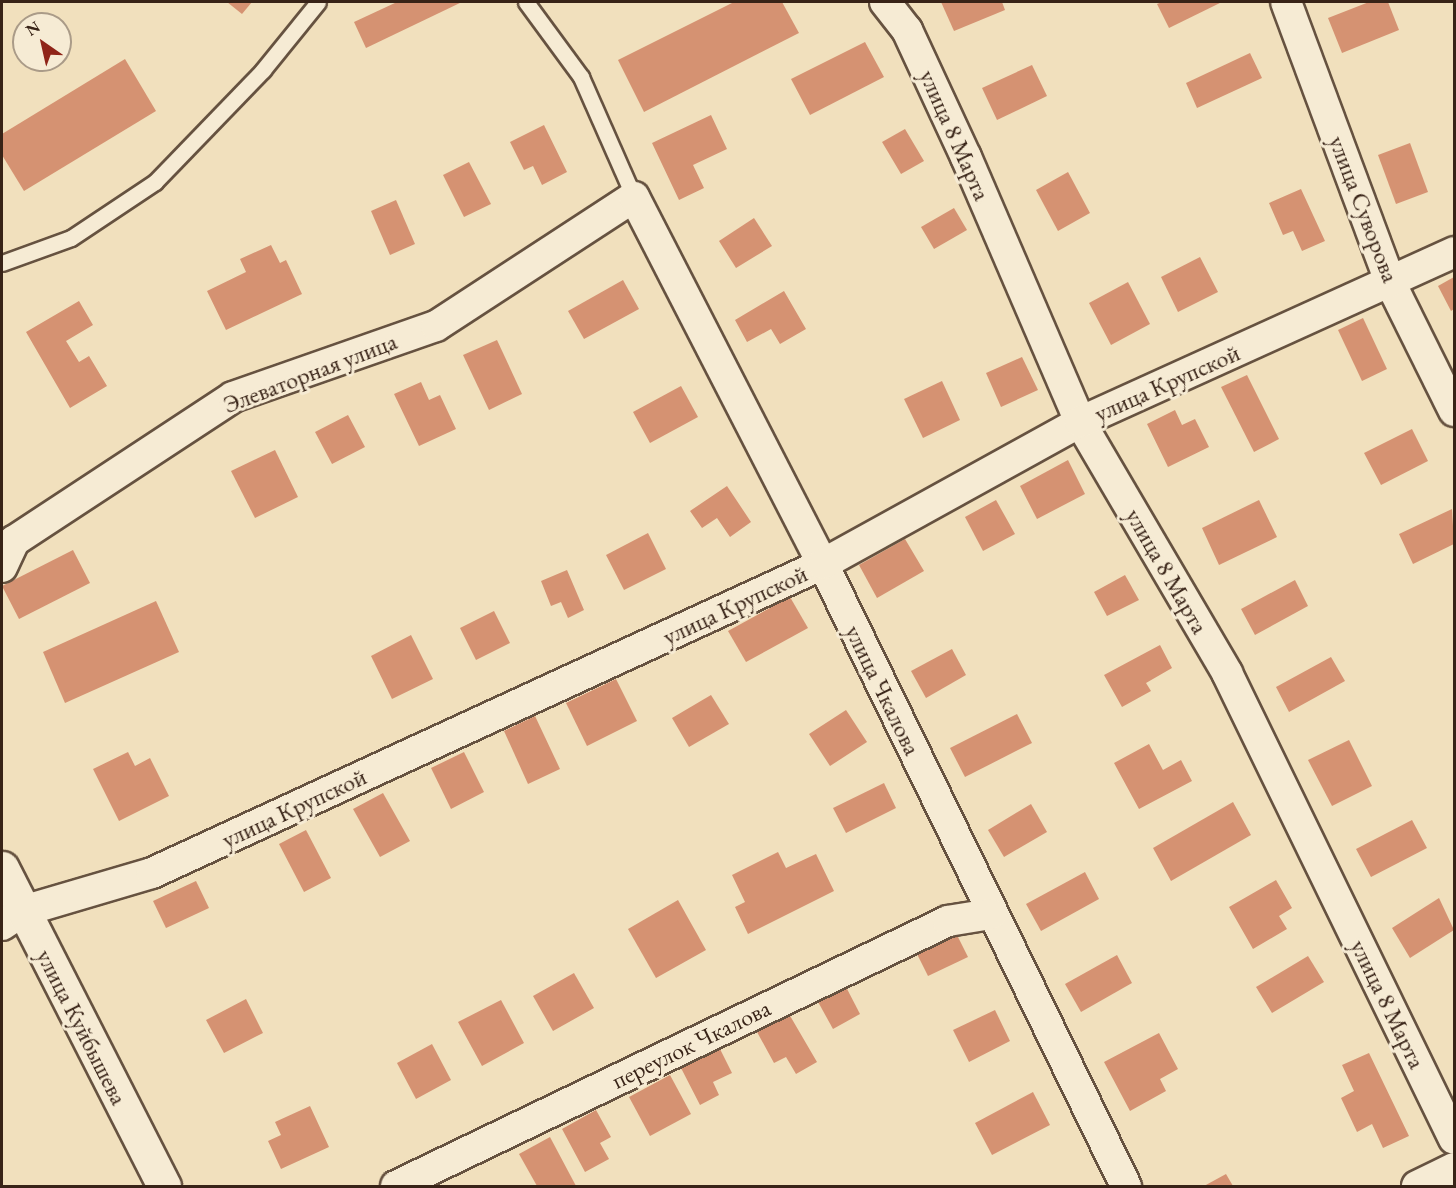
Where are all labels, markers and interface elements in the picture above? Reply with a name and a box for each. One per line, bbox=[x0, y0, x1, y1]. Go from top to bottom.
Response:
north arrow bbox=[12, 12, 72, 72]
text: N bbox=[22, 16, 44, 41]
street label: улица 8 Марта bbox=[913, 65, 997, 205]
street label: улица Суворова bbox=[1323, 132, 1405, 286]
street label: Элеваторная улица bbox=[219, 327, 401, 419]
street label: улица Крупской bbox=[1090, 338, 1244, 428]
street label: улица 8 Марта bbox=[1120, 503, 1214, 639]
street label: улица Крупской bbox=[658, 559, 812, 651]
street label: улица Чкалова bbox=[839, 620, 927, 760]
street label: улица Крупской bbox=[217, 762, 371, 854]
street label: улица 8 Марта bbox=[1344, 935, 1432, 1073]
street label: улица Куйбышева bbox=[30, 944, 134, 1110]
street label: переулок Чкалова bbox=[607, 993, 775, 1095]

